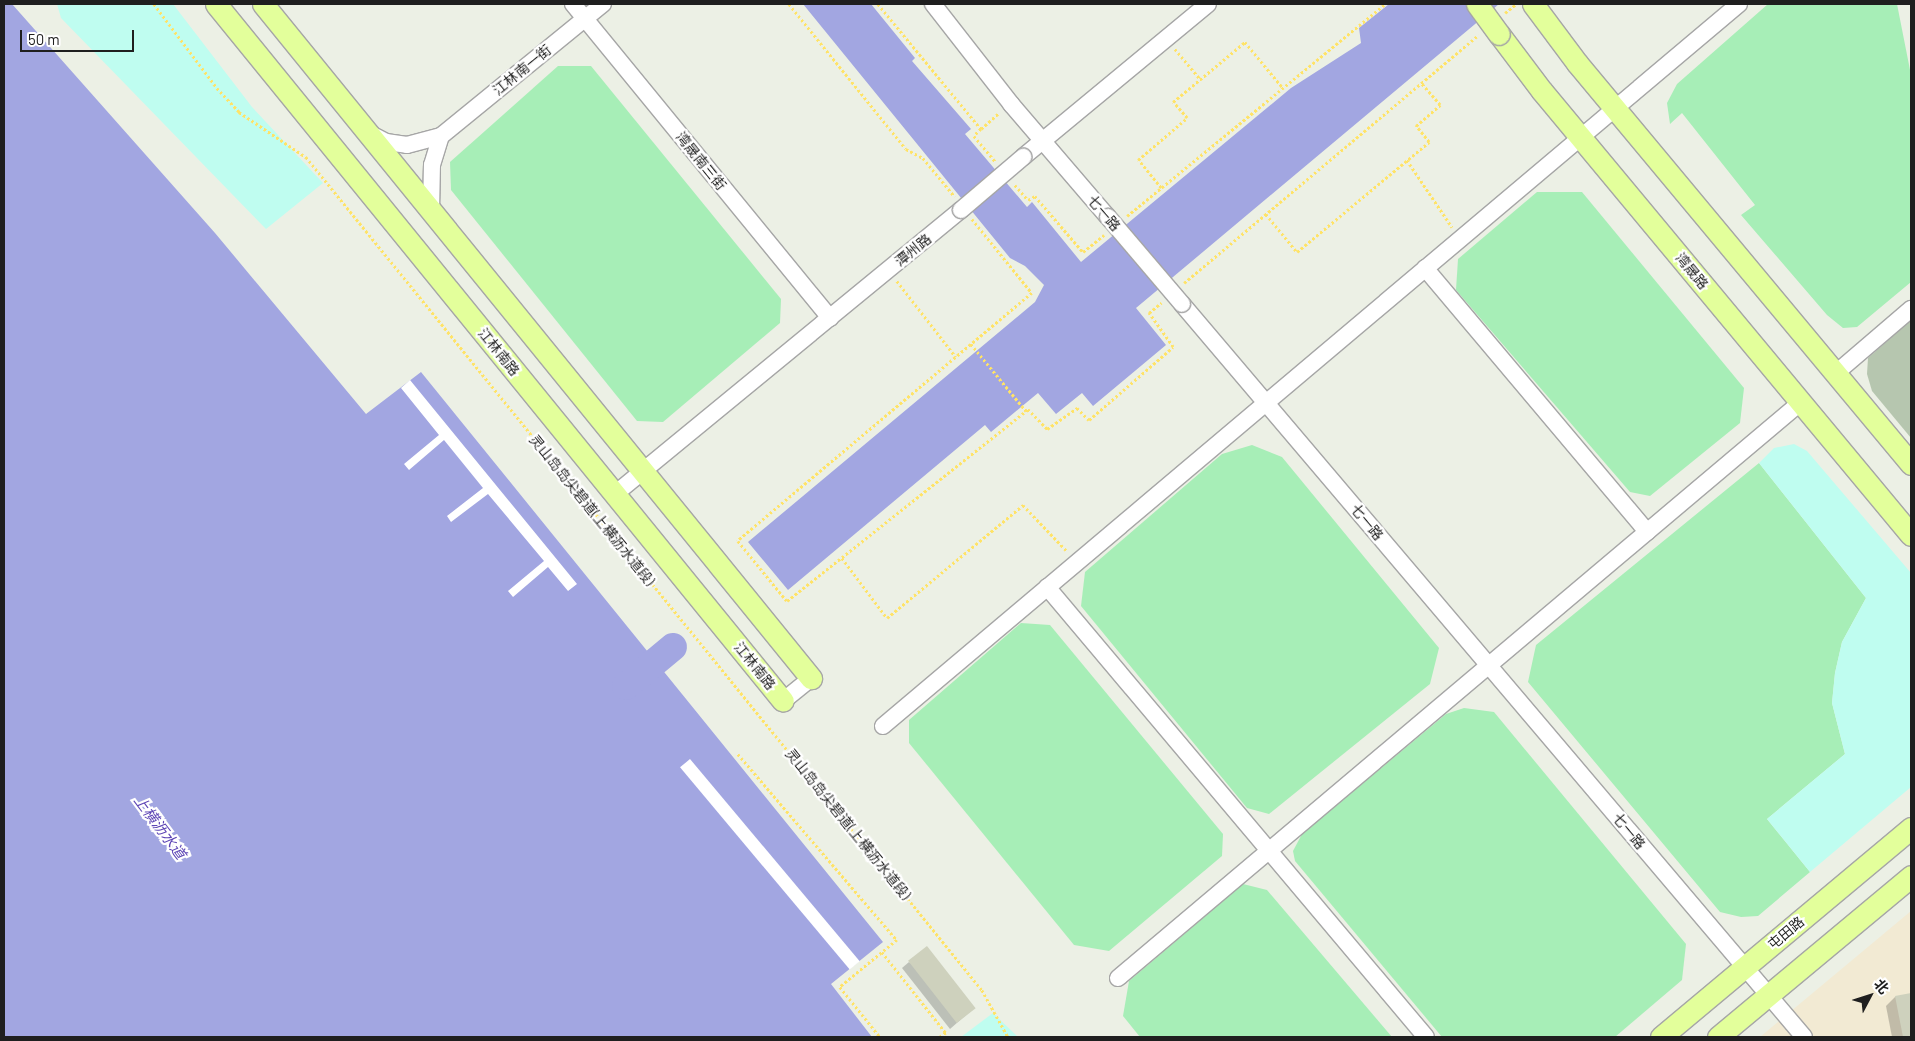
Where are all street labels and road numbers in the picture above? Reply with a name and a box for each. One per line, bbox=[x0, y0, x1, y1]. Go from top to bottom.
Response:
street label: 江林南一街 bbox=[490, 41, 554, 99]
street label: 湾晟南三街 bbox=[672, 129, 730, 193]
street label: 七一路 bbox=[1084, 192, 1124, 234]
street label: 潭州路 bbox=[891, 230, 935, 270]
street label: 湾晟路 bbox=[1672, 250, 1712, 292]
street label: 江林南路 bbox=[475, 325, 523, 379]
street label: 灵山岛岛尖碧道(上横沥水道段) bbox=[526, 431, 658, 589]
street label: 七一路 bbox=[1347, 501, 1387, 543]
street label: 江林南路 bbox=[731, 639, 779, 693]
street label: 灵山岛岛尖碧道(上横沥水道段) bbox=[782, 745, 914, 903]
street label: 七一路 bbox=[1609, 810, 1649, 852]
street label: 屯田路 bbox=[1765, 913, 1807, 953]

